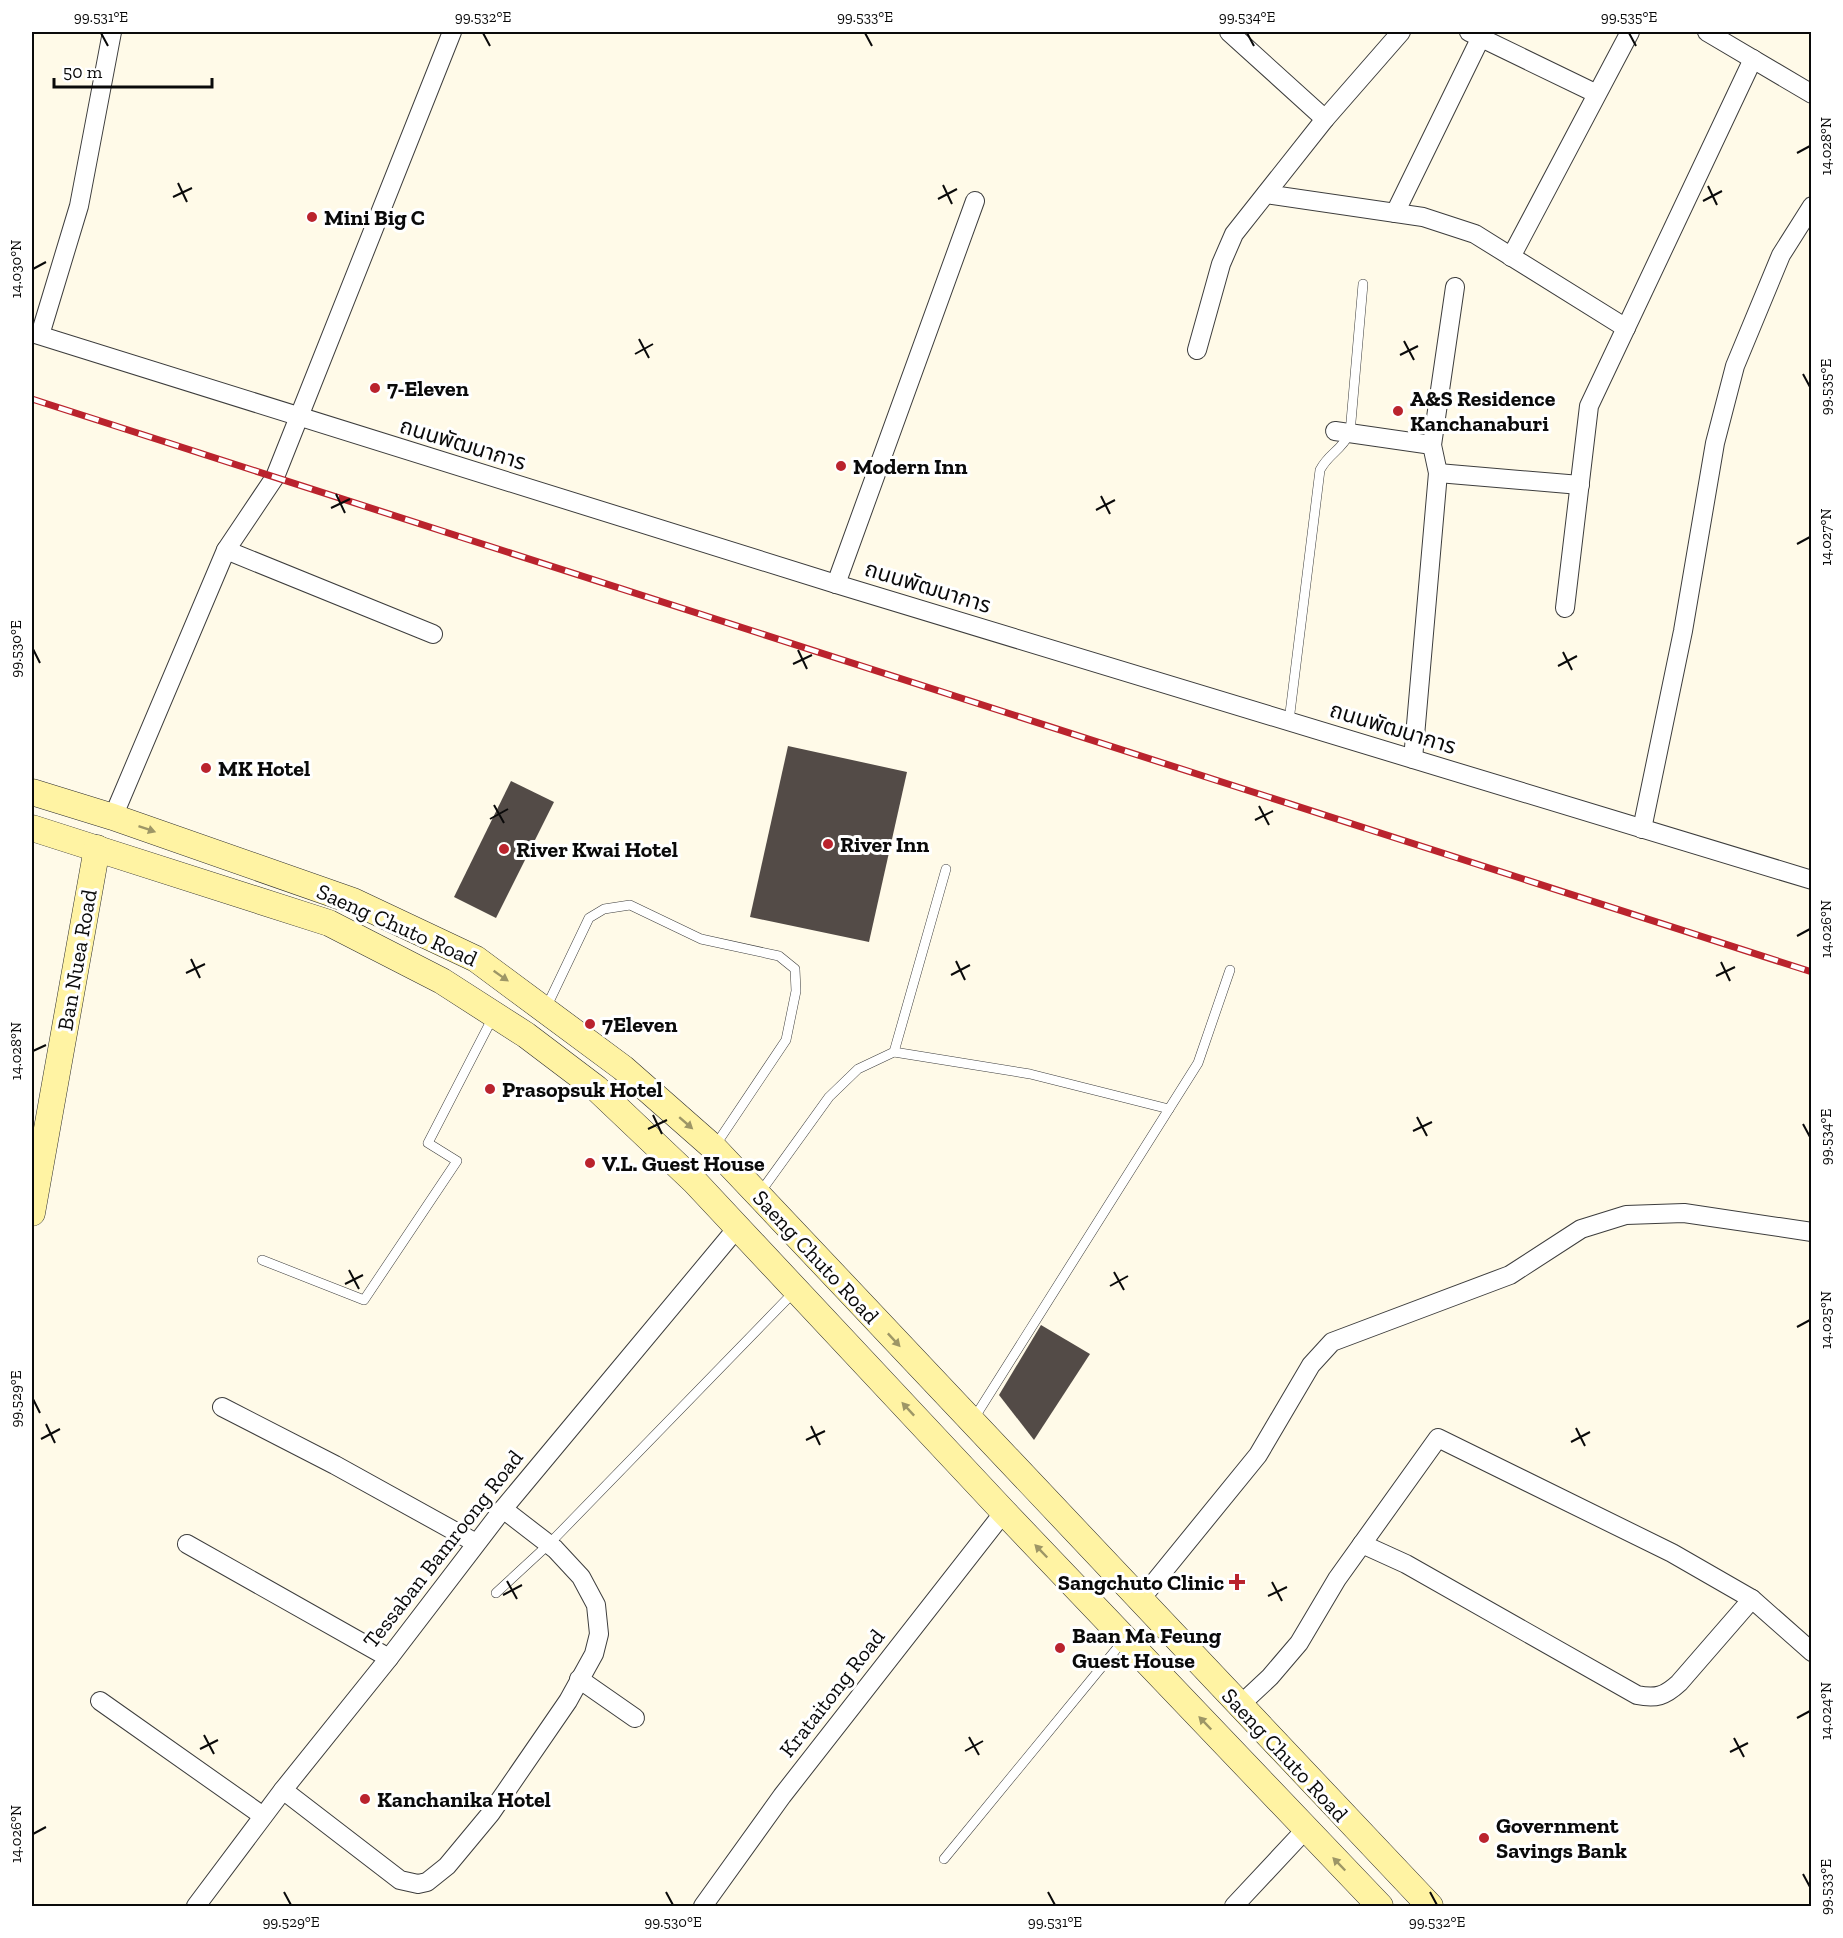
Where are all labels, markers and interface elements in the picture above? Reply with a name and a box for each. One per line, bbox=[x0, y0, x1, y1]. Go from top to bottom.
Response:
text: 99.531°E bbox=[74, 8, 128, 26]
text: 99.532°E bbox=[455, 8, 511, 26]
text: 99.533°E bbox=[837, 8, 893, 26]
text: 99.534°E bbox=[1219, 8, 1276, 26]
text: 99.535°E bbox=[1601, 8, 1657, 26]
scale bar bbox=[54, 51, 212, 89]
text: 50 m bbox=[63, 61, 103, 83]
text: 14.028°N bbox=[1817, 117, 1835, 175]
place label: Mini Big C bbox=[324, 204, 425, 231]
marker: Mini Big C bbox=[305, 210, 319, 224]
text: 14.030°N bbox=[7, 240, 25, 298]
text: 99.535°E bbox=[1817, 359, 1835, 415]
place label: 7-Eleven bbox=[387, 375, 469, 402]
marker: 7-Eleven bbox=[368, 381, 382, 395]
place label: A&S Residence Kanchanaburi bbox=[1410, 385, 1556, 437]
marker: A&S Residence Kanchanaburi bbox=[1391, 404, 1405, 418]
street label: ถนนพัฒนาการ bbox=[397, 412, 529, 476]
place label: Modern Inn bbox=[853, 453, 968, 480]
marker: Modern Inn bbox=[834, 459, 848, 473]
text: 14.027°N bbox=[1817, 508, 1835, 566]
street label: ถนนพัฒนาการ bbox=[862, 555, 994, 619]
text: 99.530°E bbox=[7, 620, 25, 678]
street label: ถนนพัฒนาการ bbox=[1327, 696, 1459, 760]
place label: MK Hotel bbox=[218, 755, 310, 782]
marker: MK Hotel bbox=[199, 761, 213, 775]
one-way arrow bbox=[138, 824, 156, 834]
place label: River Inn bbox=[840, 831, 929, 858]
place label: River Kwai Hotel bbox=[516, 836, 678, 863]
marker: River Inn bbox=[821, 837, 835, 851]
marker: River Kwai Hotel bbox=[497, 842, 511, 856]
street label: Saeng Chuto Road bbox=[313, 877, 481, 973]
street label: Ban Nuea Road bbox=[51, 887, 103, 1033]
text: 14.026°N bbox=[1817, 900, 1835, 958]
one-way arrow bbox=[492, 970, 508, 982]
place label: 7Eleven bbox=[602, 1011, 677, 1038]
marker: 7Eleven bbox=[583, 1017, 597, 1031]
text: 14.028°N bbox=[7, 1022, 25, 1080]
place label: Prasopsuk Hotel bbox=[502, 1076, 663, 1103]
marker: Prasopsuk Hotel bbox=[483, 1082, 497, 1096]
text: 99.534°E bbox=[1817, 1108, 1835, 1165]
one-way arrow bbox=[678, 1116, 693, 1129]
place label: V.L. Guest House bbox=[602, 1150, 765, 1177]
marker: V.L. Guest House bbox=[583, 1156, 597, 1170]
street label: Saeng Chuto Road bbox=[747, 1185, 885, 1329]
text: 14.025°N bbox=[1817, 1291, 1835, 1349]
one-way arrow bbox=[887, 1332, 901, 1347]
text: 99.529°E bbox=[7, 1370, 25, 1428]
one-way arrow bbox=[901, 1402, 915, 1417]
street label: Tessaban Bamroong Road bbox=[357, 1445, 529, 1653]
one-way arrow bbox=[1035, 1545, 1049, 1559]
place label: Sangchuto Clinic bbox=[1058, 1569, 1225, 1596]
marker: Sangchuto Clinic bbox=[1228, 1573, 1246, 1591]
place label: Baan Ma Feung Guest House bbox=[1072, 1622, 1222, 1674]
street label: Krataitong Road bbox=[774, 1623, 890, 1763]
marker: Baan Ma Feung Guest House bbox=[1053, 1641, 1067, 1655]
text: 14.024°N bbox=[1817, 1682, 1835, 1740]
street label: Saeng Chuto Road bbox=[1216, 1683, 1354, 1827]
one-way arrow bbox=[1198, 1715, 1212, 1730]
place label: Kanchanika Hotel bbox=[377, 1786, 551, 1813]
marker: Kanchanika Hotel bbox=[358, 1792, 372, 1806]
text: 14.026°N bbox=[7, 1805, 25, 1863]
place label: Government Savings Bank bbox=[1496, 1812, 1627, 1864]
marker: Government Savings Bank bbox=[1477, 1831, 1491, 1845]
one-way arrow bbox=[1333, 1858, 1347, 1872]
text: 99.533°E bbox=[1817, 1859, 1835, 1915]
text: 99.529°E bbox=[262, 1913, 320, 1931]
text: 99.530°E bbox=[644, 1913, 702, 1931]
text: 99.531°E bbox=[1028, 1913, 1082, 1931]
text: 99.532°E bbox=[1409, 1913, 1465, 1931]

